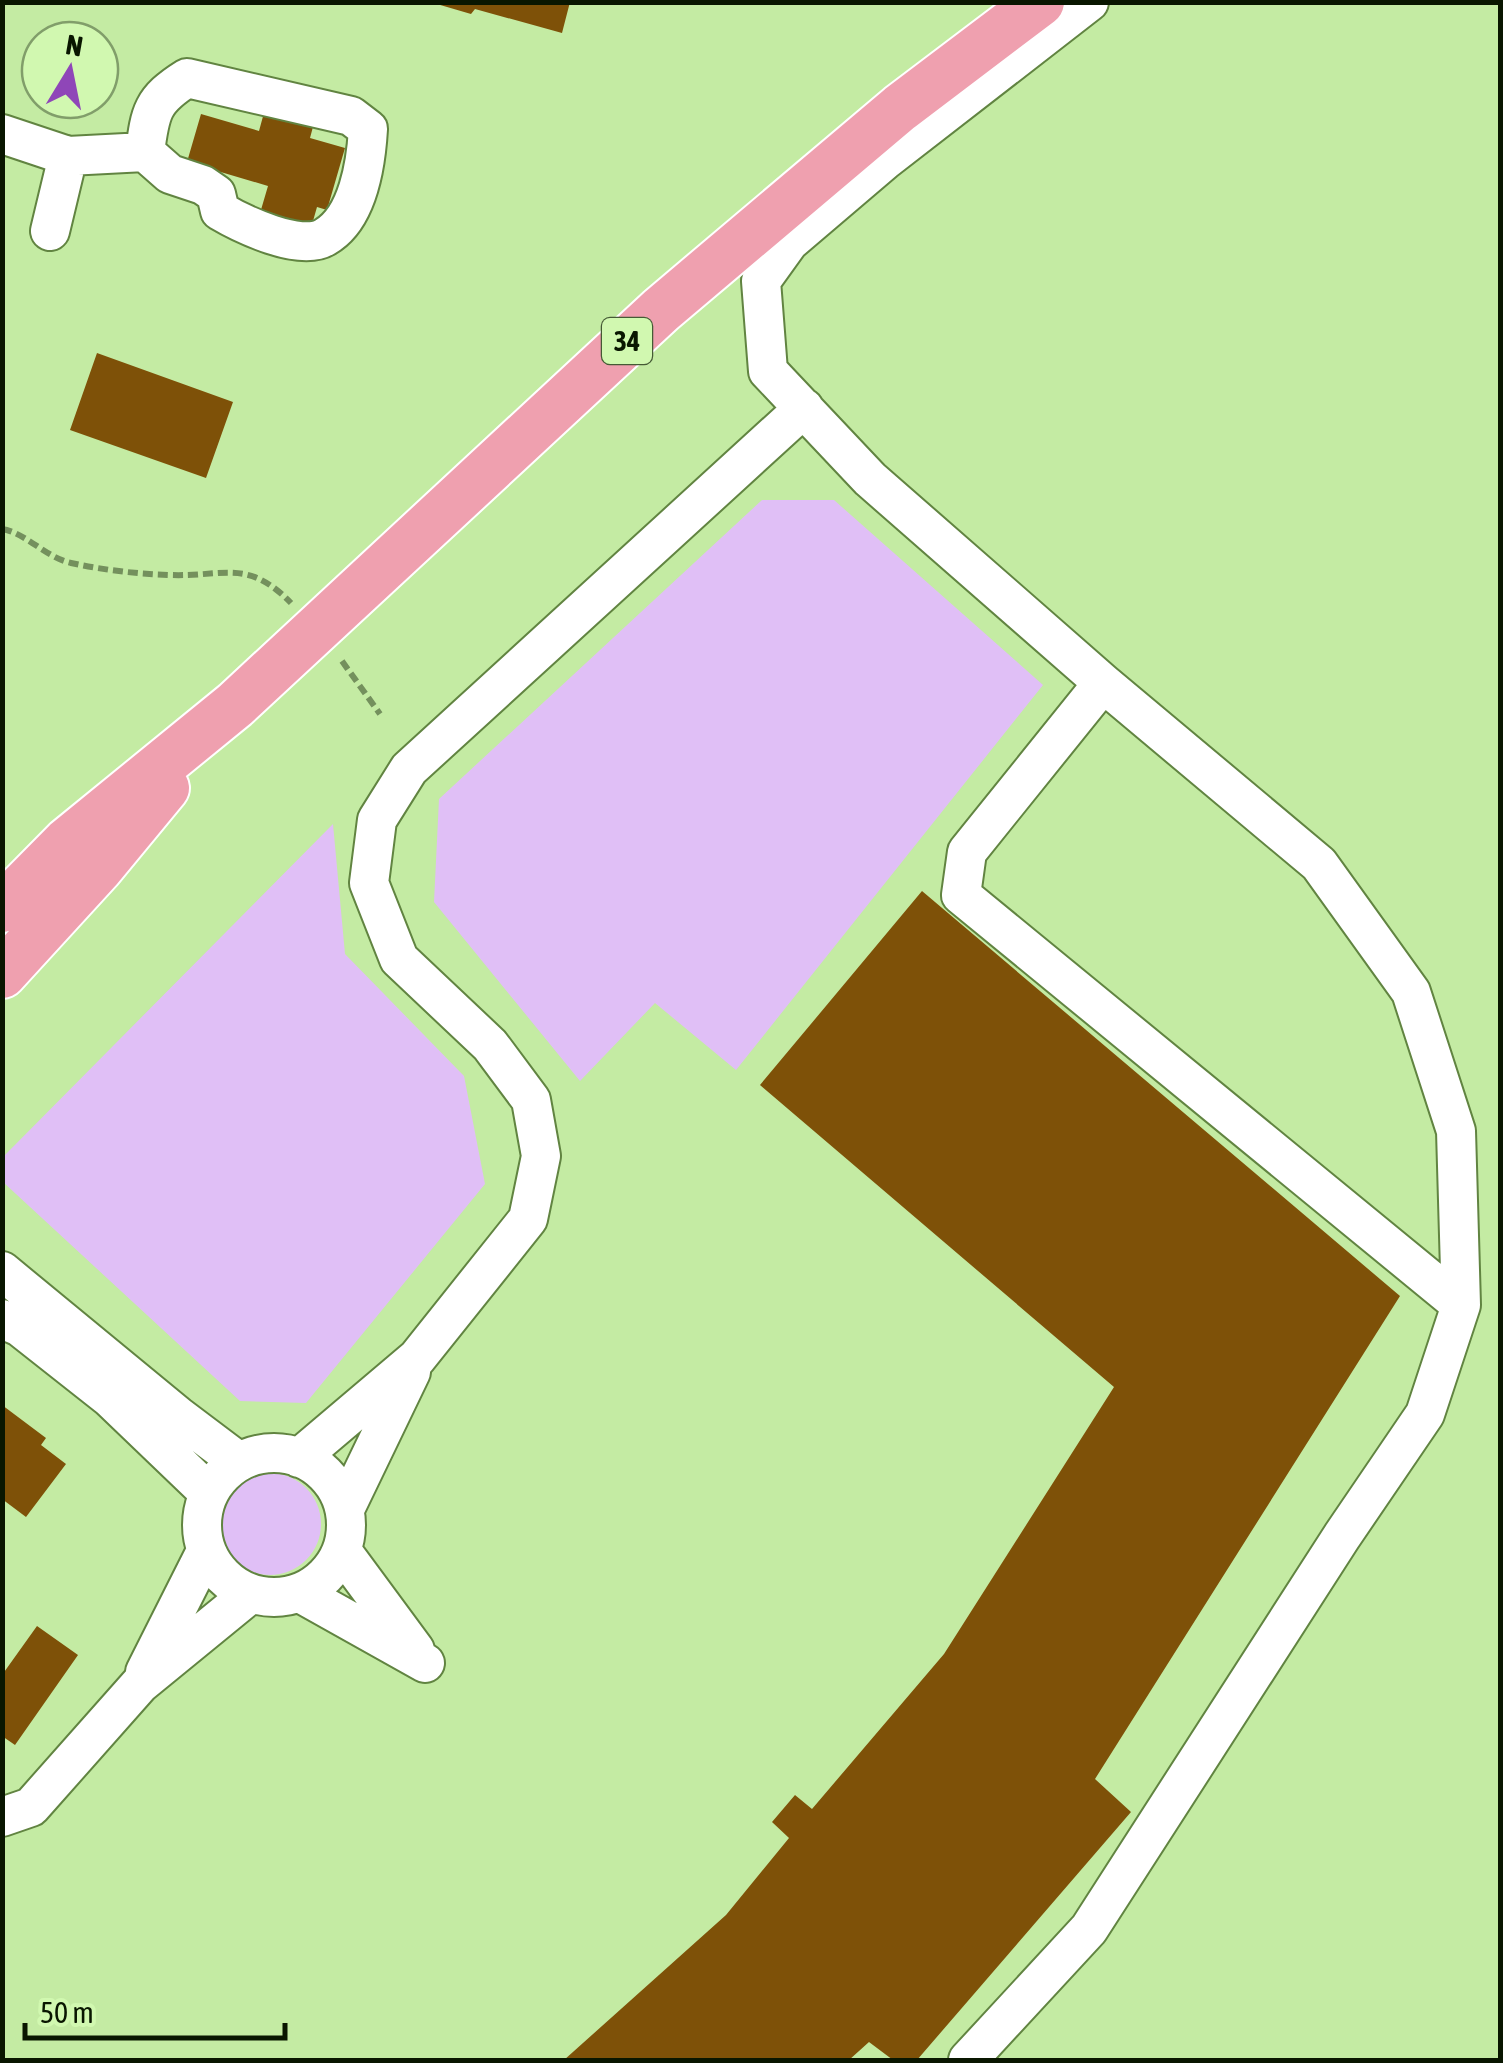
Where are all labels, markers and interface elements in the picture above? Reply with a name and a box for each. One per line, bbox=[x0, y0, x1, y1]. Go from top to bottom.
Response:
north arrow bbox=[20, 20, 120, 120]
text: N bbox=[63, 28, 85, 63]
road number: 34 bbox=[602, 318, 652, 364]
scale bar bbox=[25, 1978, 285, 2040]
text: 50 m bbox=[40, 1995, 94, 2029]

